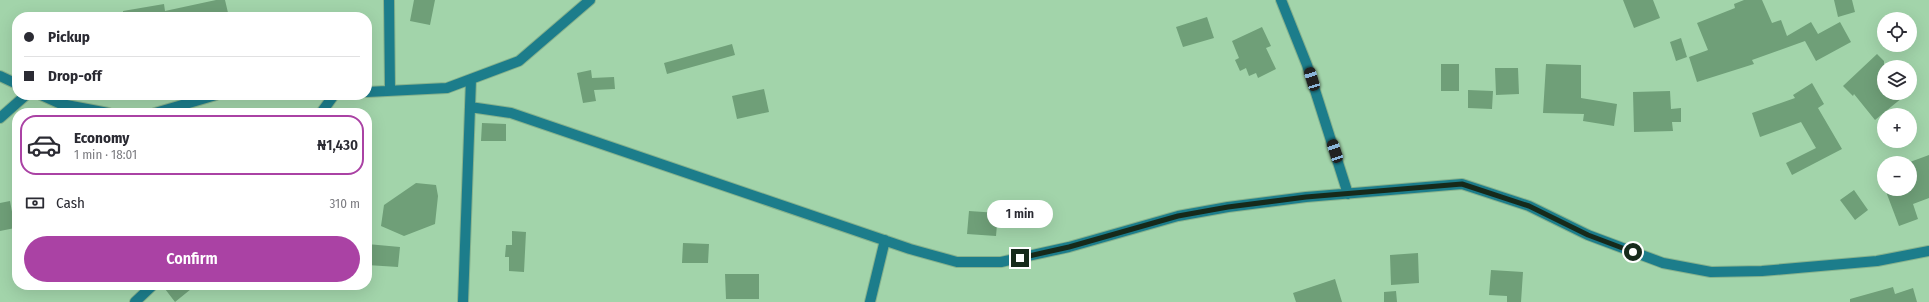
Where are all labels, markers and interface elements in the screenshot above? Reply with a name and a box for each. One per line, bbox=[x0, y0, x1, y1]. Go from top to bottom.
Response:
map controls bbox=[1877, 12, 1917, 196]
button: locate bbox=[1877, 12, 1917, 52]
text: Pickup bbox=[48, 28, 90, 46]
button: layers bbox=[1877, 60, 1917, 100]
car bbox=[1303, 66, 1321, 92]
text: Drop-off bbox=[48, 67, 102, 85]
button: + bbox=[1877, 108, 1917, 148]
icon: car bbox=[26, 127, 62, 163]
text: Economy bbox=[74, 129, 129, 147]
text: ₦1,430 bbox=[317, 136, 358, 154]
car bbox=[1326, 138, 1344, 164]
text: 1 min · 18:01 bbox=[74, 147, 137, 162]
button: − bbox=[1877, 156, 1917, 196]
icon: cash bbox=[24, 192, 46, 214]
text: Cash bbox=[56, 194, 85, 212]
text: 310 m bbox=[330, 196, 360, 211]
callout: 1 min bbox=[987, 200, 1053, 228]
text: 1 min bbox=[1006, 206, 1034, 221]
button: Confirm bbox=[24, 236, 360, 282]
route start bbox=[1624, 243, 1642, 261]
route end bbox=[1011, 249, 1029, 267]

